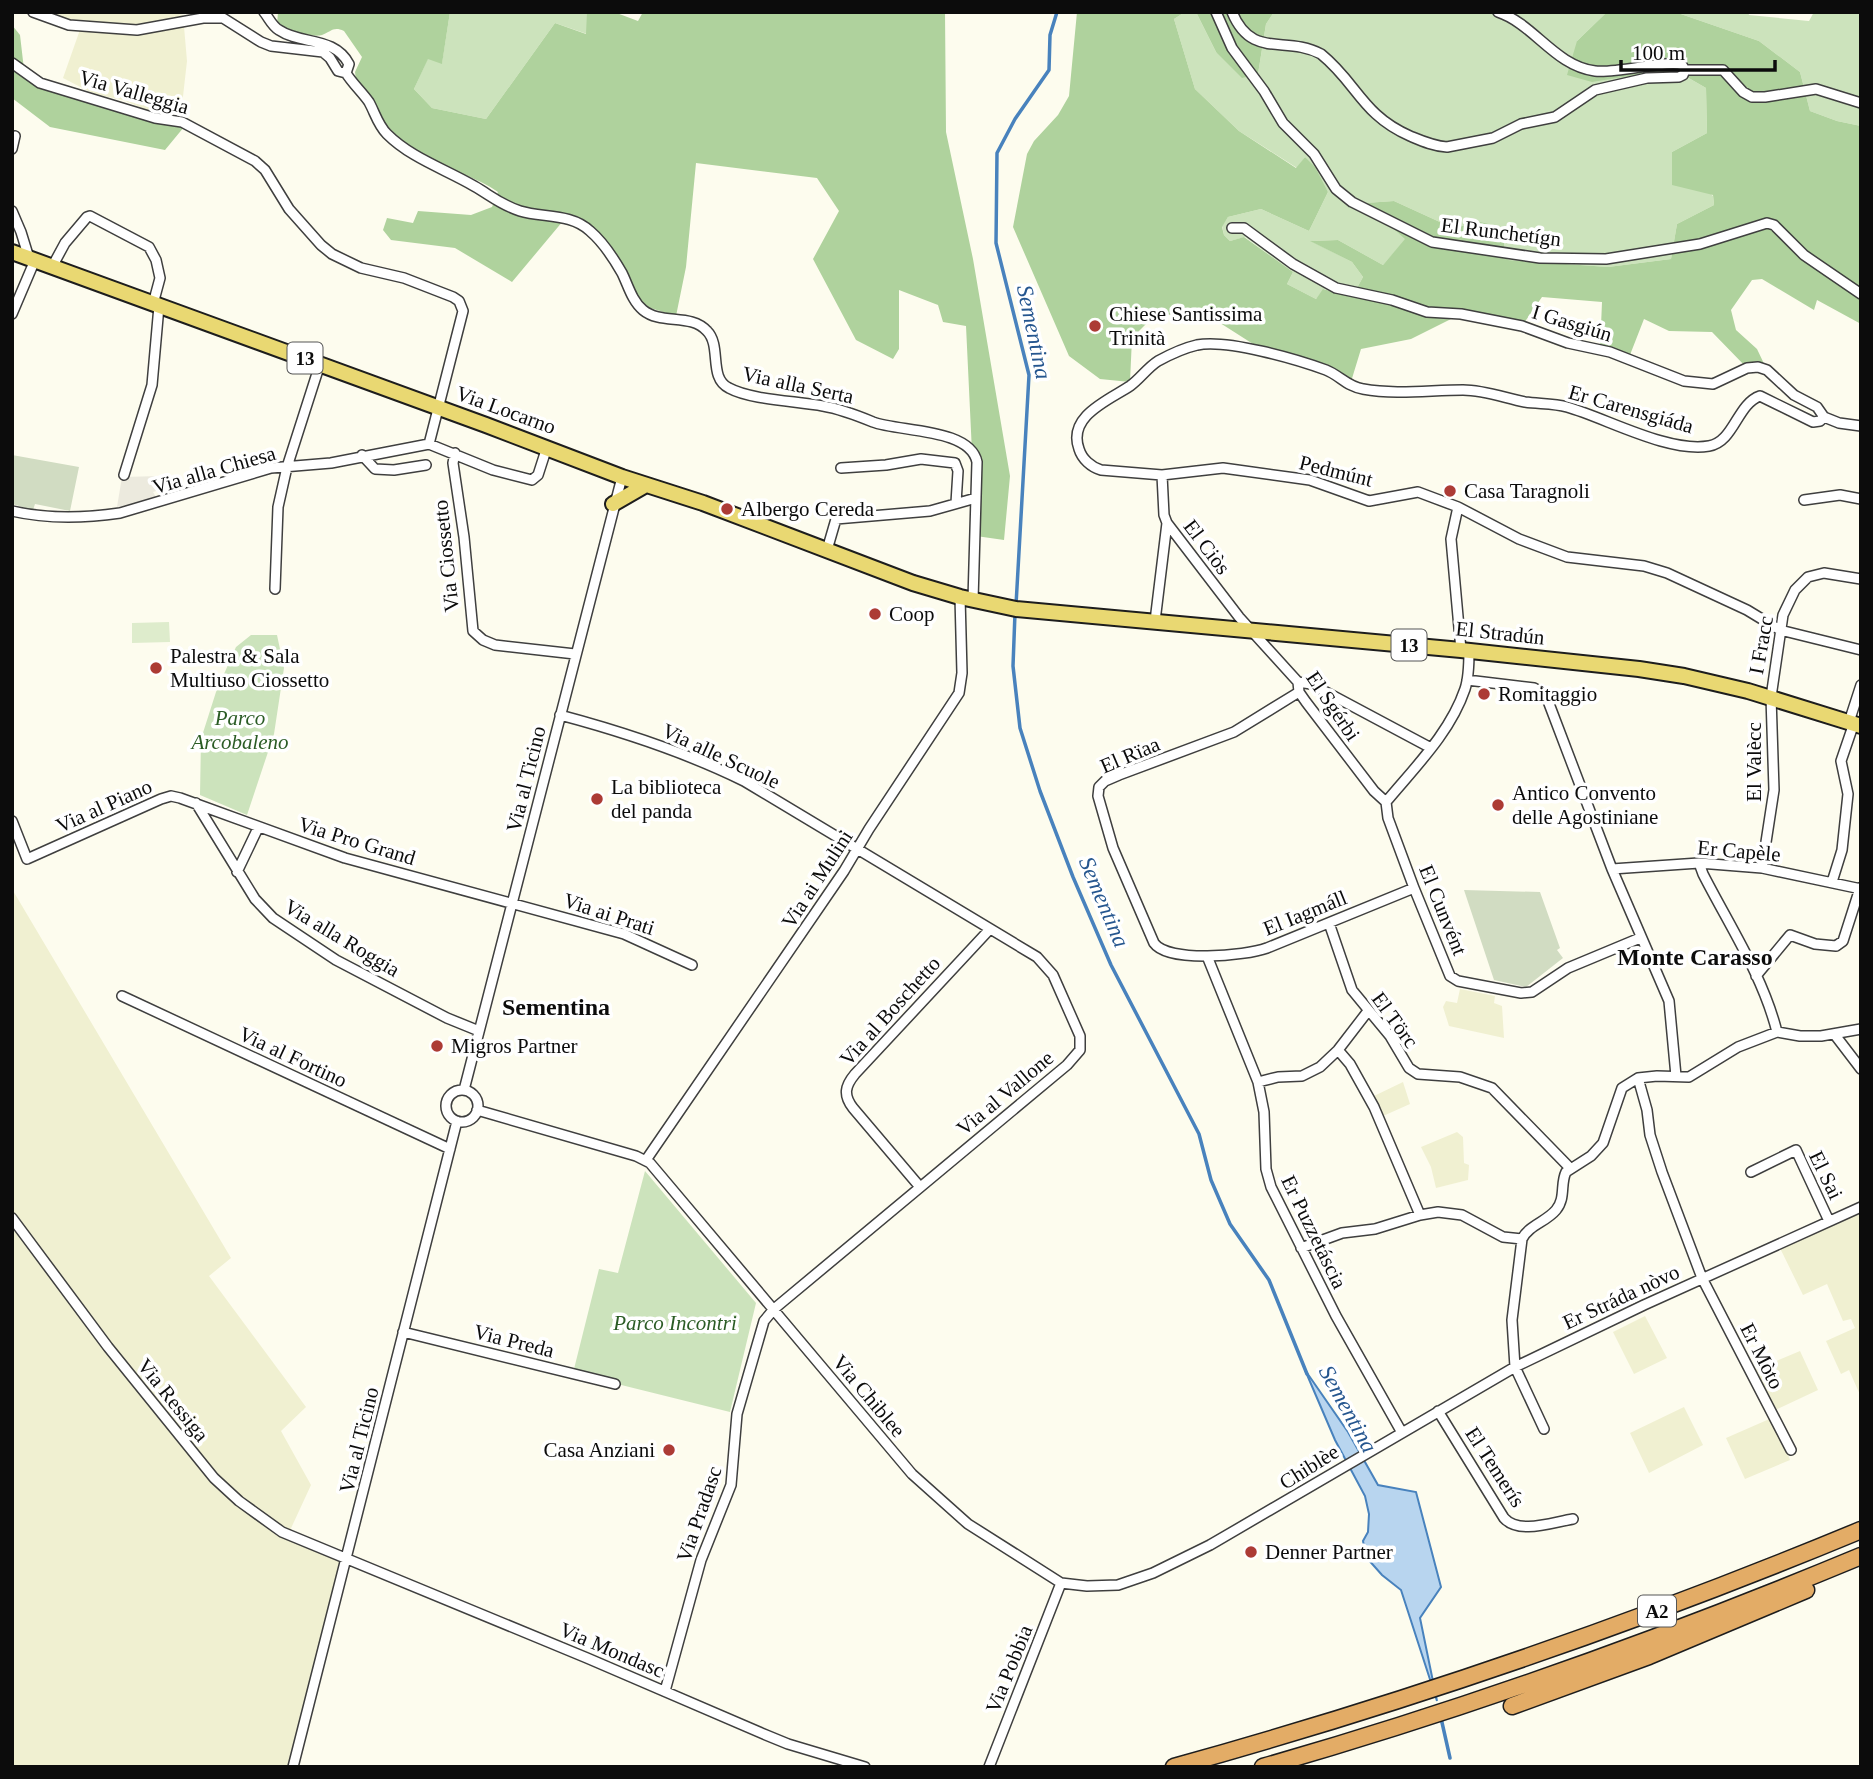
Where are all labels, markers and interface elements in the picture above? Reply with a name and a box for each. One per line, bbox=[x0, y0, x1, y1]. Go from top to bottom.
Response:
scale bar bbox=[1621, 28, 1775, 72]
text: 100 m bbox=[1632, 41, 1685, 65]
street label: Via Valleggia bbox=[76, 65, 192, 119]
street label: El Runchetígn bbox=[1440, 213, 1563, 251]
water label: Sementina bbox=[1012, 283, 1056, 381]
street label: I Gasgiún bbox=[1529, 300, 1615, 347]
place label: Chiese Santissima Trinità bbox=[1109, 302, 1263, 350]
marker: Chiese Santissima Trinità bbox=[1087, 318, 1103, 334]
road number: 13 bbox=[288, 342, 322, 374]
street label: Via alla Serta bbox=[740, 362, 856, 409]
street label: Er Carensgiáda bbox=[1566, 380, 1697, 438]
street label: Via Locarno bbox=[453, 381, 559, 439]
street label: Via alla Chiesa bbox=[150, 441, 279, 499]
street label: Pedmúnt bbox=[1297, 450, 1375, 492]
place label: Casa Taragnoli bbox=[1464, 479, 1590, 503]
marker: Casa Taragnoli bbox=[1442, 483, 1458, 499]
place label: Albergo Cereda bbox=[741, 497, 875, 521]
street label: Via Ciossetto bbox=[428, 499, 464, 613]
marker: Albergo Cereda bbox=[719, 501, 735, 517]
street label: El Ciòs bbox=[1179, 515, 1235, 579]
place label: Coop bbox=[889, 602, 935, 626]
marker: Coop bbox=[867, 606, 883, 622]
street label: I Fracc bbox=[1744, 614, 1778, 676]
street label: El Stradún bbox=[1454, 616, 1546, 650]
road number: 13 bbox=[1392, 630, 1426, 660]
place label: Palestra & Sala Multiuso Ciossetto bbox=[170, 644, 329, 692]
marker: Palestra & Sala Multiuso Ciossetto bbox=[148, 660, 164, 676]
street label: El Sgérbi bbox=[1301, 667, 1365, 745]
place label: Romitaggio bbox=[1498, 682, 1597, 706]
marker: Romitaggio bbox=[1476, 686, 1492, 702]
park label: Parco Arcobaleno bbox=[189, 706, 289, 754]
street label: Via alle Scuole bbox=[658, 718, 784, 794]
street label: El Valècc bbox=[1742, 722, 1766, 802]
street label: Via al Ticino bbox=[501, 723, 551, 835]
street label: El Rïaa bbox=[1097, 732, 1164, 778]
street label: Via al Piano bbox=[52, 774, 156, 838]
place label: La biblioteca del panda bbox=[611, 775, 722, 823]
place label: Antico Convento delle Agostiniane bbox=[1512, 781, 1658, 829]
marker: La biblioteca del panda bbox=[589, 791, 605, 807]
marker: Antico Convento delle Agostiniane bbox=[1490, 797, 1506, 813]
street label: Via Pro Grand bbox=[296, 812, 419, 870]
street label: Via ai Mulini bbox=[776, 825, 858, 932]
street label: Er Capèle bbox=[1696, 835, 1782, 867]
water label: Sementina bbox=[1074, 853, 1134, 951]
street label: El Cunvént bbox=[1414, 861, 1472, 959]
street label: El Iagmáll bbox=[1260, 885, 1350, 941]
street label: Via ai Prati bbox=[560, 888, 658, 940]
street label: Via alla Roggia bbox=[280, 894, 405, 982]
district label: Monte Carasso bbox=[1617, 944, 1773, 970]
street label: Via al Boschetto bbox=[835, 951, 945, 1071]
street label: El Törc bbox=[1367, 987, 1423, 1053]
district label: Sementina bbox=[502, 994, 610, 1020]
street label: Via al Fortino bbox=[235, 1021, 351, 1093]
place label: Migros Partner bbox=[451, 1034, 578, 1058]
marker: Migros Partner bbox=[429, 1038, 445, 1054]
street label: Via al Vallone bbox=[952, 1046, 1058, 1140]
street label: El Sai bbox=[1804, 1147, 1848, 1203]
street label: Er Puzzetáscia bbox=[1276, 1171, 1352, 1293]
street label: Er Stráda nòvo bbox=[1559, 1260, 1683, 1334]
park label: Parco Incontri bbox=[612, 1311, 737, 1335]
street label: Via Preda bbox=[471, 1319, 557, 1363]
street label: Er Mòto bbox=[1735, 1319, 1789, 1393]
street label: Via Chiblee bbox=[828, 1350, 910, 1442]
street label: Via Ressiga bbox=[132, 1354, 214, 1447]
water label: Sementina bbox=[1314, 1361, 1382, 1457]
street label: Via al Ticino bbox=[334, 1384, 384, 1496]
street label: El Temerís bbox=[1460, 1422, 1530, 1512]
place label: Casa Anziani bbox=[544, 1438, 655, 1462]
street label: Chiblèe bbox=[1275, 1440, 1343, 1494]
marker: Casa Anziani bbox=[661, 1442, 677, 1458]
street label: Via Pradasc bbox=[671, 1463, 727, 1565]
place label: Denner Partner bbox=[1265, 1540, 1393, 1564]
marker: Denner Partner bbox=[1243, 1544, 1259, 1560]
road number: A2 bbox=[1638, 1596, 1676, 1626]
street label: Via Mondasc bbox=[556, 1617, 668, 1683]
street label: Via Pobbia bbox=[981, 1621, 1038, 1716]

